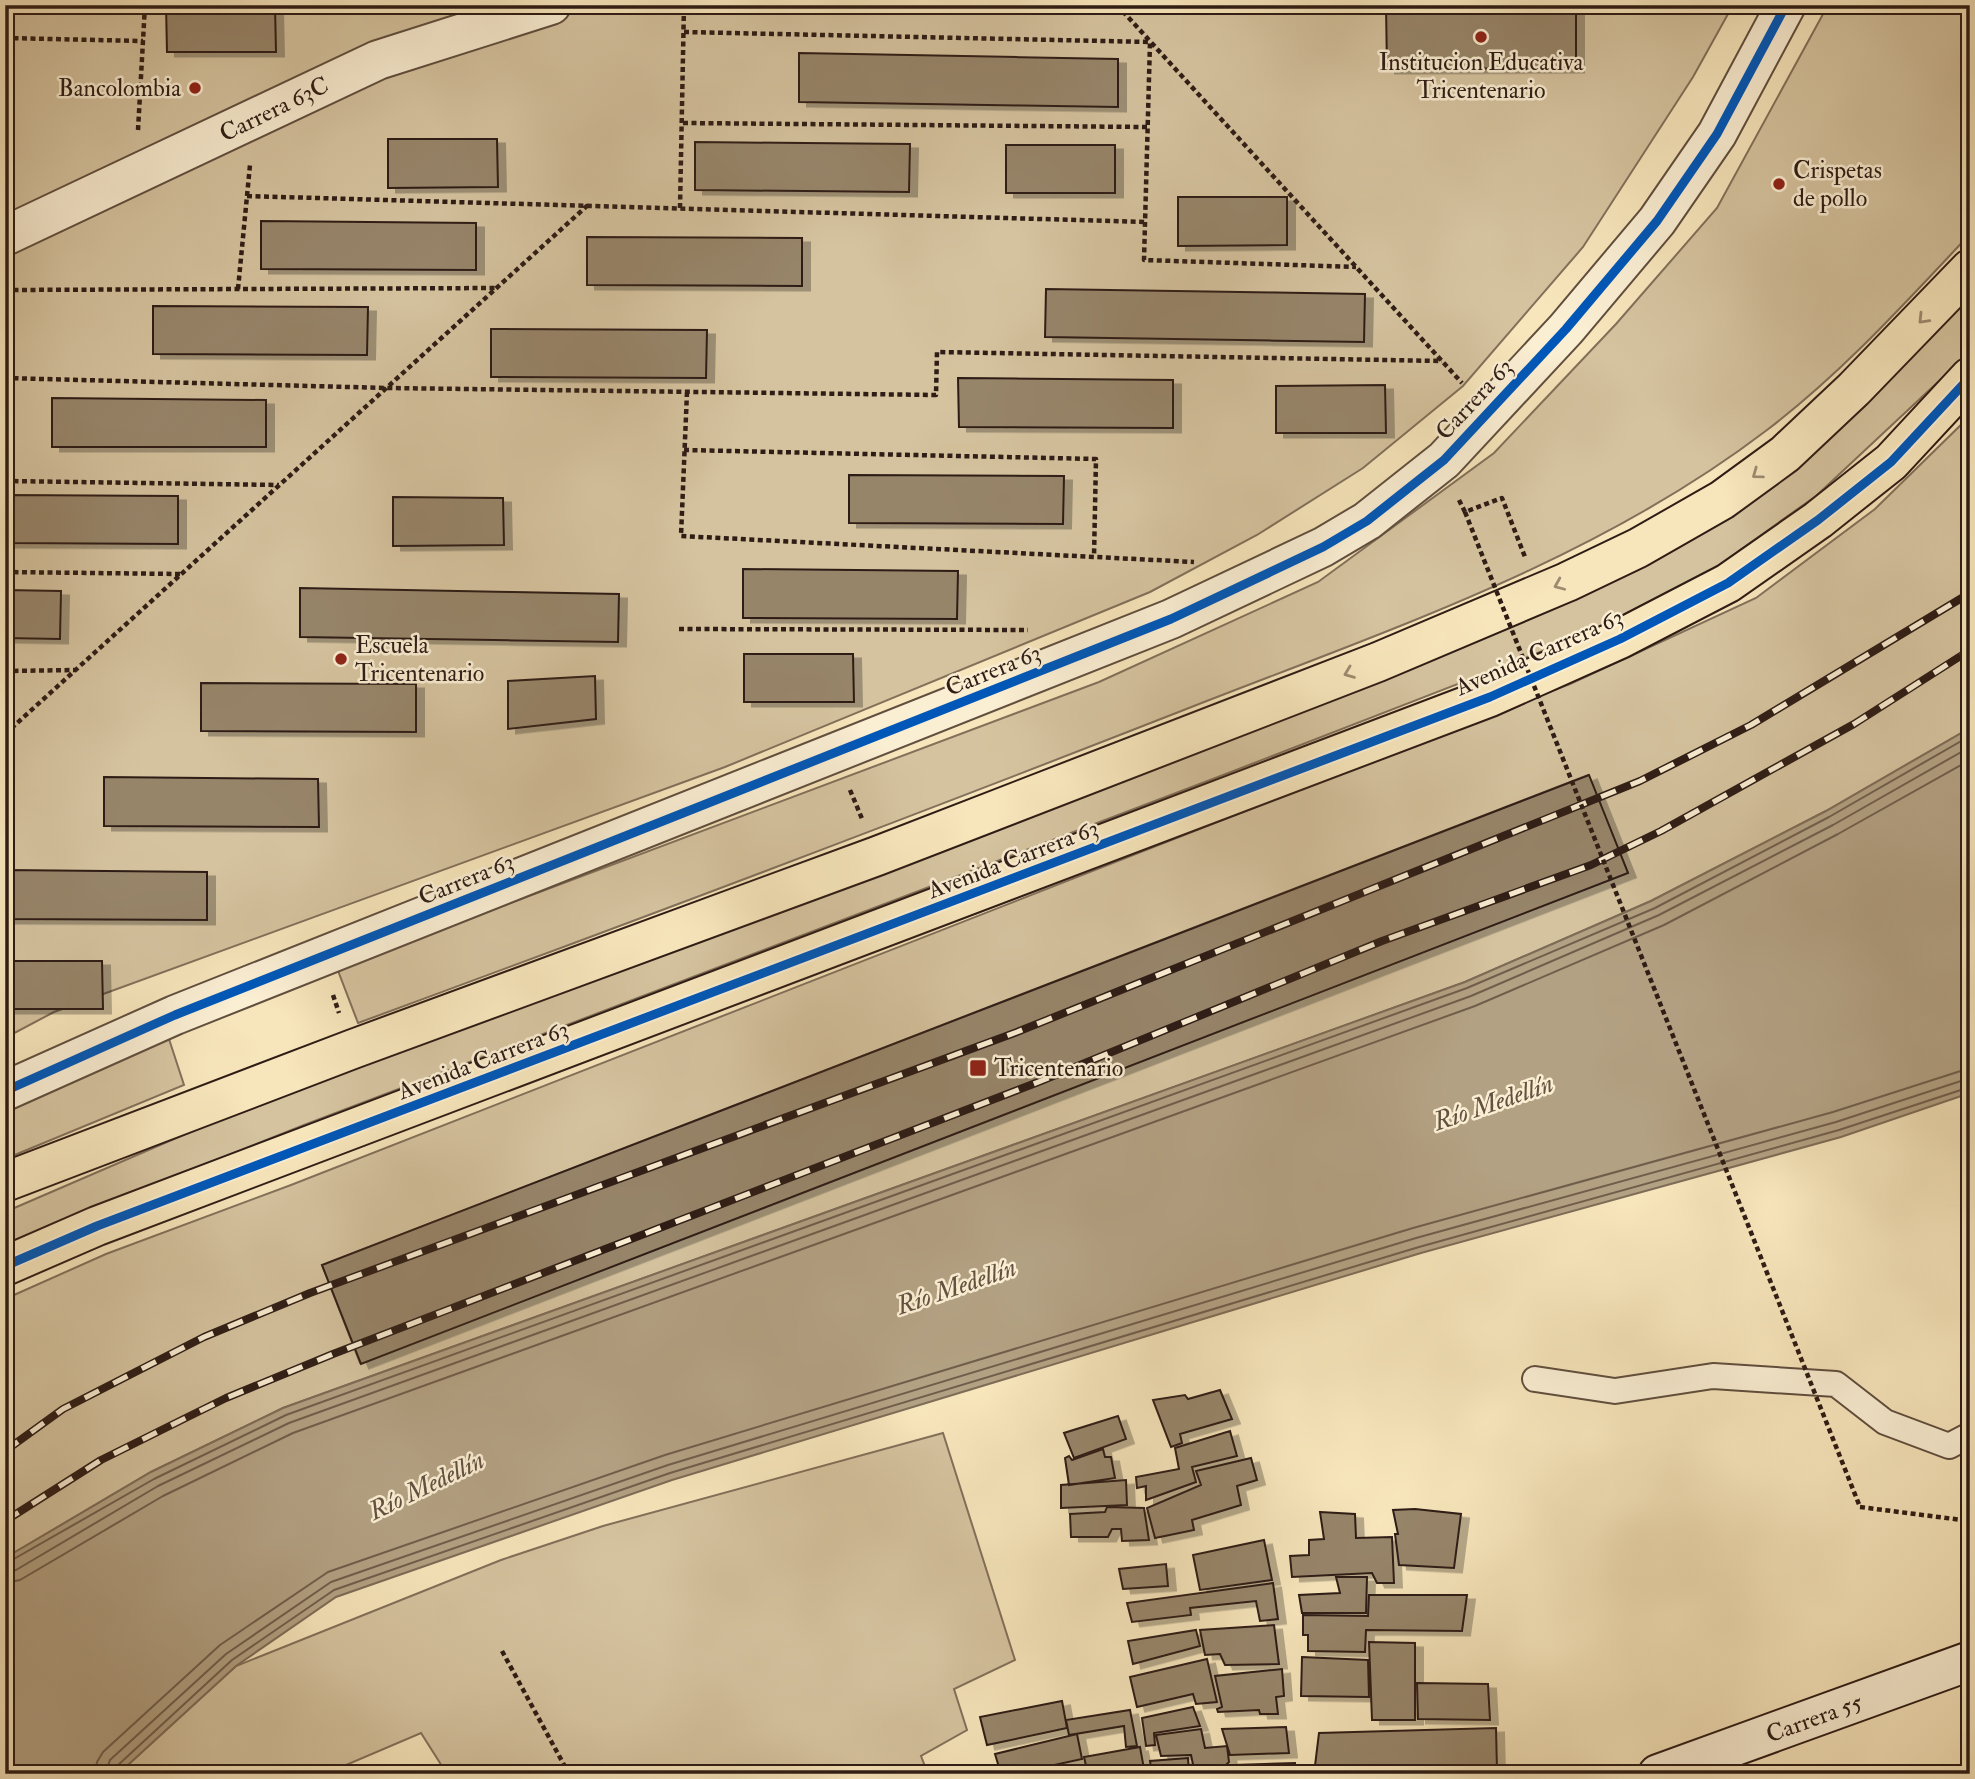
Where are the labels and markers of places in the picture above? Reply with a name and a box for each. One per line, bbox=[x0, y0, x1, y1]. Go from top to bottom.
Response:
marker: Institucion Educativa Tricentenario bbox=[1473, 29, 1489, 45]
place label: Institucion Educativa Tricentenario bbox=[1379, 47, 1584, 106]
place label: Bancolombia bbox=[58, 73, 182, 104]
marker: Bancolombia bbox=[187, 80, 203, 96]
place label: Crispetas de pollo bbox=[1793, 155, 1882, 214]
marker: Crispetas de pollo bbox=[1771, 176, 1787, 192]
place label: Escuela Tricentenario bbox=[355, 630, 484, 689]
marker: Escuela Tricentenario bbox=[333, 651, 349, 667]
place label: Tricentenario bbox=[994, 1053, 1123, 1084]
marker: Tricentenario bbox=[968, 1058, 988, 1078]

